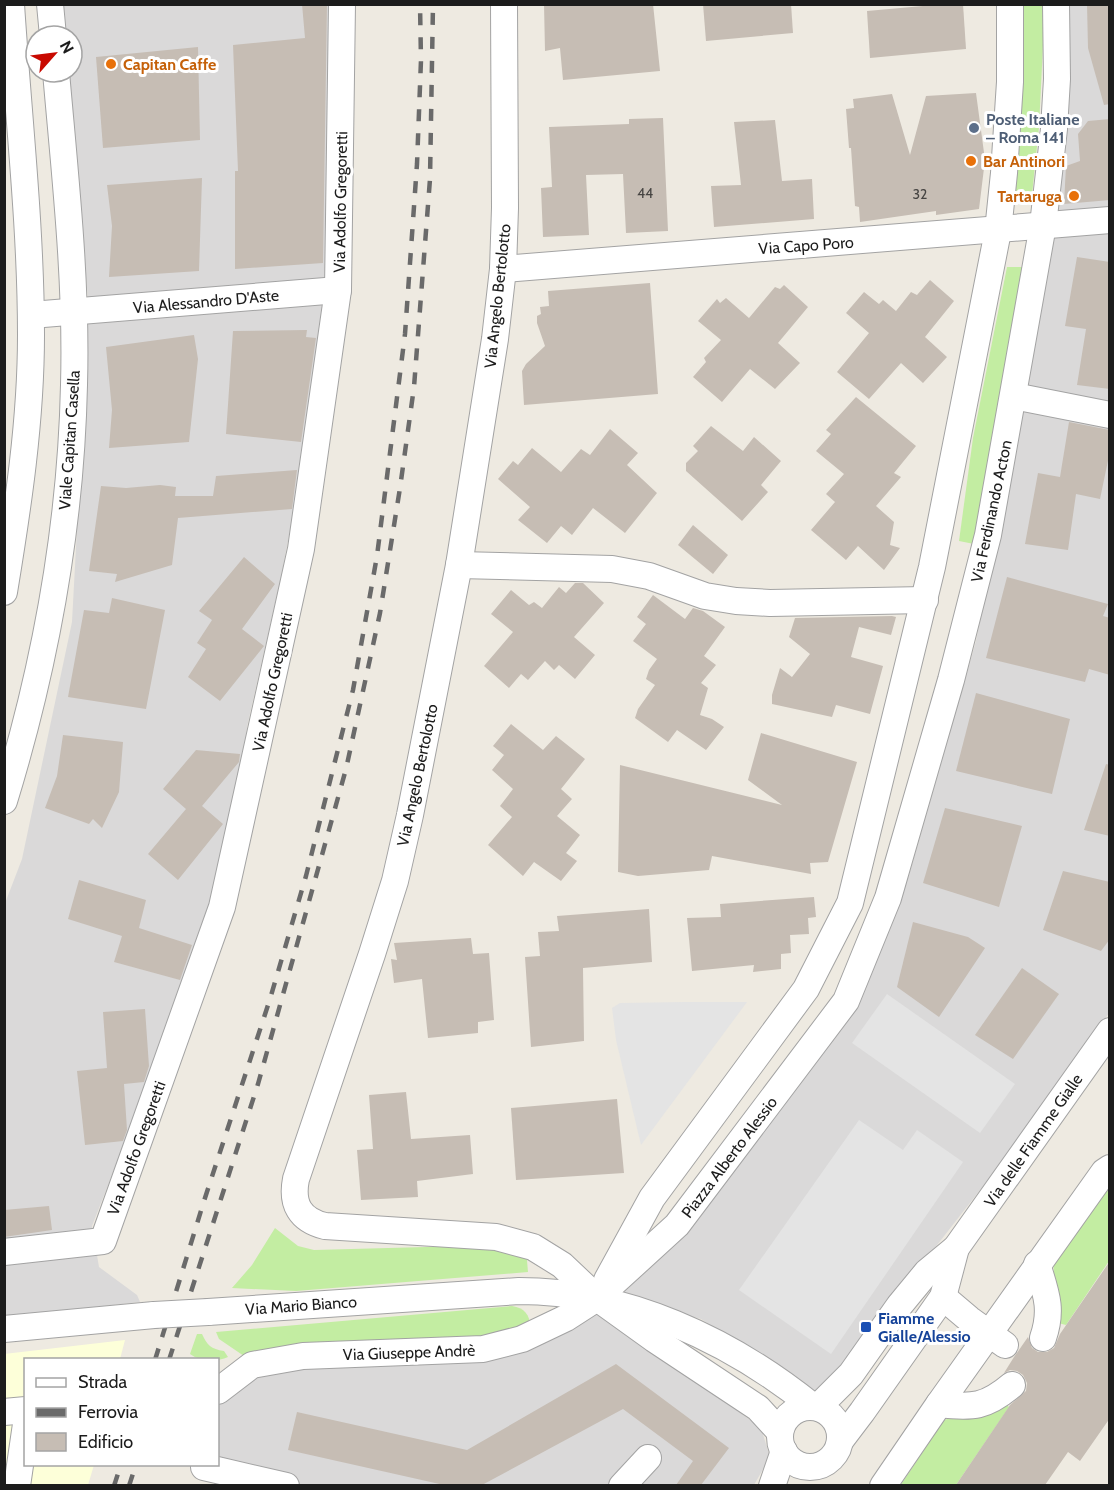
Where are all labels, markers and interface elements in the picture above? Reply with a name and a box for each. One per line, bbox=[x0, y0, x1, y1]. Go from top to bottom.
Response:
north arrow bbox=[24, 24, 84, 84]
text: N bbox=[56, 38, 78, 57]
place label: Capitan Caffe bbox=[123, 55, 216, 74]
marker: Capitan Caffe bbox=[104, 57, 118, 71]
place label: Poste Italiane – Roma 141 bbox=[986, 110, 1079, 147]
marker: Poste Italiane – Roma 141 bbox=[967, 121, 981, 135]
street label: Via Adolfo Gregoretti bbox=[330, 131, 351, 273]
place label: Bar Antinori bbox=[983, 152, 1065, 171]
marker: Bar Antinori bbox=[964, 154, 978, 168]
house number: 44 bbox=[637, 184, 653, 202]
house number: 32 bbox=[913, 185, 927, 203]
place label: Tartaruga bbox=[997, 187, 1062, 206]
marker: Tartaruga bbox=[1067, 189, 1081, 203]
street label: Via Angelo Bertolotto bbox=[480, 223, 515, 369]
street label: Via Capo Poro bbox=[758, 233, 854, 258]
street label: Via Alessandro D'Aste bbox=[132, 286, 280, 317]
street label: Viale Capitan Casella bbox=[55, 369, 84, 511]
street label: Via Ferdinando Acton bbox=[967, 438, 1016, 584]
street label: Via Adolfo Gregoretti bbox=[248, 611, 296, 753]
street label: Via Angelo Bertolotto bbox=[393, 702, 442, 848]
street label: Via delle Fiamme Gialle bbox=[980, 1070, 1087, 1210]
street label: Via Adolfo Gregoretti bbox=[103, 1078, 170, 1218]
street label: Piazza Alberto Alessio bbox=[678, 1093, 781, 1222]
street label: Via Mario Bianco bbox=[245, 1292, 358, 1319]
place label: Fiamme Gialle/Alessio bbox=[878, 1309, 971, 1346]
marker: Fiamme Gialle/Alessio bbox=[859, 1320, 873, 1334]
street label: Via Giuseppe Andrè bbox=[342, 1341, 476, 1364]
legend bbox=[24, 1358, 219, 1466]
text: Strada bbox=[78, 1371, 128, 1393]
text: Ferrovia bbox=[78, 1401, 138, 1423]
text: Edificio bbox=[78, 1431, 133, 1453]

